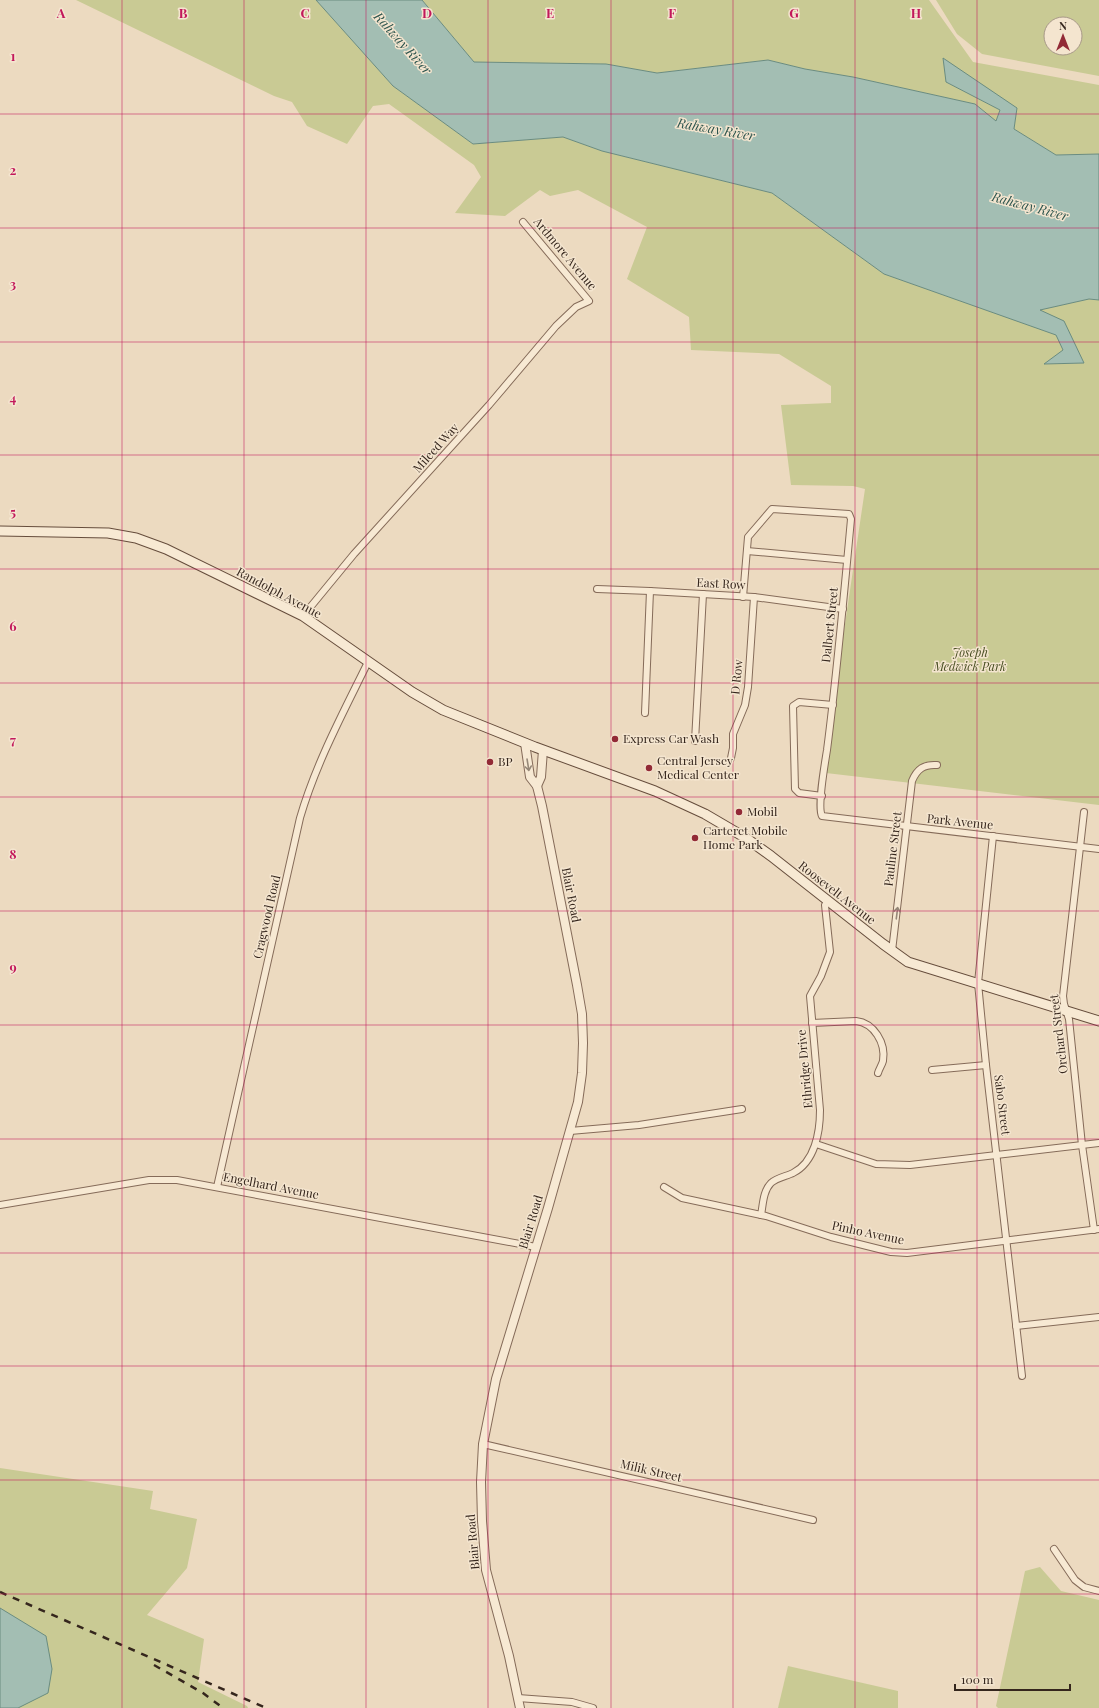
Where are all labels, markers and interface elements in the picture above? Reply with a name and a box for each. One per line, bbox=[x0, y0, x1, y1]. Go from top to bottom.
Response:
text: A bbox=[56, 4, 66, 21]
text: B bbox=[179, 4, 188, 21]
text: C bbox=[300, 4, 310, 21]
text: D bbox=[422, 4, 432, 21]
text: E bbox=[546, 4, 554, 21]
text: F bbox=[668, 4, 676, 21]
text: G bbox=[789, 4, 799, 21]
text: H bbox=[911, 4, 921, 21]
water label: Rahway River bbox=[370, 7, 436, 78]
north arrow bbox=[1043, 16, 1083, 56]
text: N bbox=[1059, 18, 1067, 33]
text: 1 bbox=[11, 47, 16, 64]
water label: Rahway River bbox=[675, 113, 757, 144]
text: 2 bbox=[10, 161, 17, 178]
water label: Rahway River bbox=[989, 187, 1071, 224]
street label: Ardmore Avenue bbox=[530, 213, 601, 293]
text: 3 bbox=[10, 275, 16, 292]
text: 4 bbox=[10, 389, 17, 406]
street label: Mileed Way bbox=[409, 419, 462, 475]
text: 5 bbox=[10, 503, 16, 520]
street label: Randolph Avenue bbox=[234, 563, 325, 621]
street label: East Row bbox=[696, 574, 747, 592]
street label: Dalbert Street bbox=[817, 586, 841, 663]
text: 6 bbox=[9, 617, 17, 634]
park label: Joseph Medwick Park bbox=[933, 644, 1006, 674]
street label: D Row bbox=[726, 658, 746, 695]
place label: Express Car Wash bbox=[623, 730, 719, 746]
text: 7 bbox=[10, 731, 16, 748]
marker: Express Car Wash bbox=[610, 734, 620, 744]
place label: Central Jersey Medical Center bbox=[657, 752, 740, 782]
place label: BP bbox=[498, 753, 512, 769]
marker: BP bbox=[485, 757, 495, 767]
one-way arrow bbox=[525, 759, 533, 772]
marker: Central Jersey Medical Center bbox=[644, 763, 654, 773]
place label: Mobil bbox=[747, 803, 778, 819]
marker: Mobil bbox=[734, 807, 744, 817]
street label: Pauline Street bbox=[879, 810, 905, 887]
street label: Park Avenue bbox=[926, 810, 994, 832]
place label: Carteret Mobile Home Park bbox=[703, 822, 788, 852]
marker: Carteret Mobile Home Park bbox=[690, 833, 700, 843]
text: 8 bbox=[9, 845, 17, 862]
street label: Roosevelt Avenue bbox=[796, 857, 880, 927]
street label: Blair Road bbox=[559, 866, 585, 924]
street label: Cragwood Road bbox=[249, 873, 283, 960]
one-way arrow bbox=[893, 907, 900, 920]
text: 9 bbox=[9, 958, 17, 975]
street label: Orchard Street bbox=[1045, 993, 1071, 1075]
street label: Ethridge Drive bbox=[793, 1029, 815, 1109]
street label: Sabo Street bbox=[991, 1074, 1015, 1137]
street label: Engelhard Avenue bbox=[222, 1168, 321, 1202]
street label: Blair Road bbox=[514, 1193, 546, 1251]
street label: Pinho Avenue bbox=[831, 1217, 906, 1247]
street label: Milik Street bbox=[619, 1455, 684, 1485]
street label: Blair Road bbox=[462, 1514, 482, 1571]
scale bar bbox=[955, 1666, 1070, 1692]
text: 100 m bbox=[961, 1671, 994, 1687]

